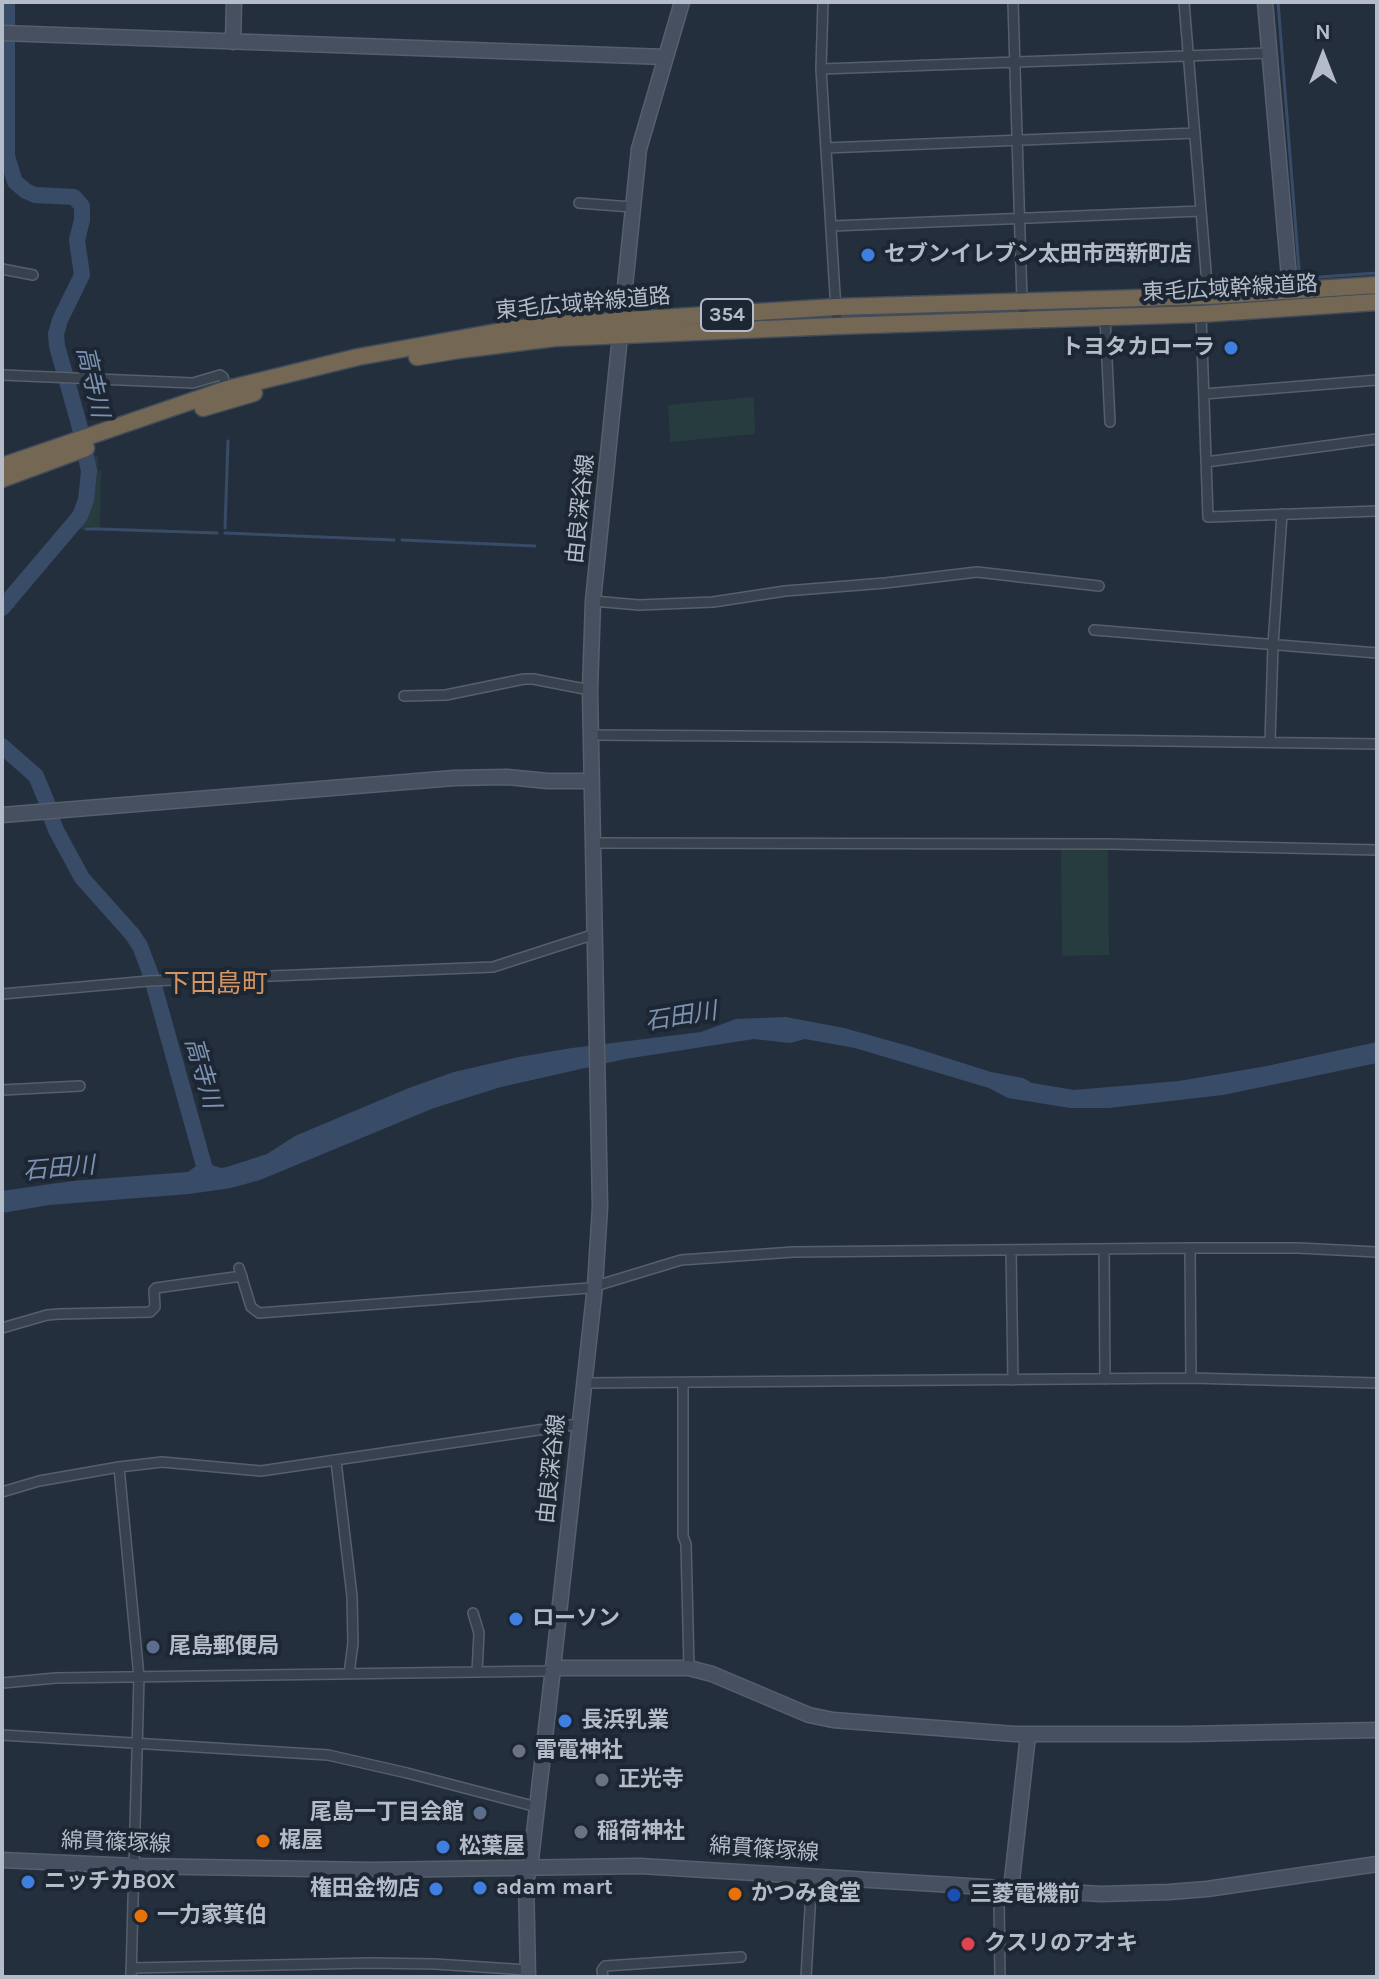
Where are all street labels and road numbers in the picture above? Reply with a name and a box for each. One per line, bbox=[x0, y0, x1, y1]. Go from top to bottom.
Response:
street label: 東毛広域幹線道路 bbox=[1141, 271, 1319, 307]
street label: 東毛広域幹線道路 bbox=[494, 283, 672, 325]
road number: 354 bbox=[701, 299, 753, 331]
street label: 由良深谷線 bbox=[562, 453, 600, 565]
street label: 由良深谷線 bbox=[533, 1413, 571, 1525]
street label: 綿貫篠塚線 bbox=[61, 1828, 171, 1858]
street label: 綿貫篠塚線 bbox=[708, 1833, 820, 1867]

